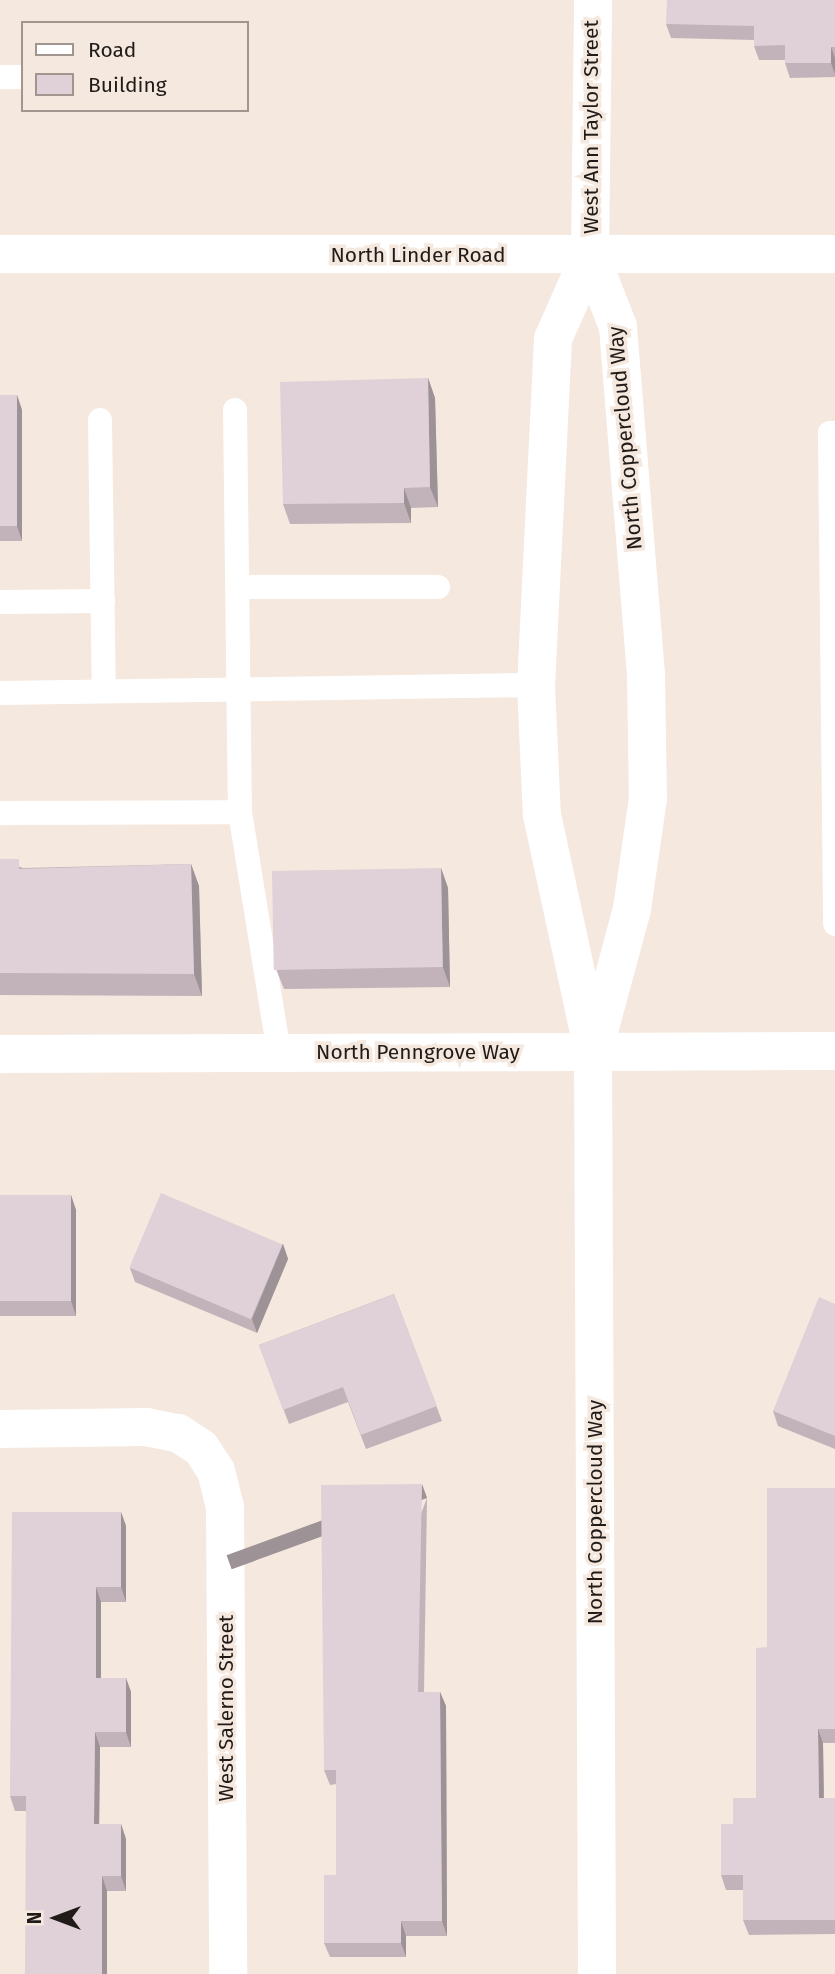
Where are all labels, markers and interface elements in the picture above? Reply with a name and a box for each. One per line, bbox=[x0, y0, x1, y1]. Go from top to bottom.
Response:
street label: West Ann Taylor Street bbox=[578, 20, 604, 234]
legend bbox=[21, 21, 248, 112]
text: Road bbox=[88, 37, 136, 63]
text: Building bbox=[88, 72, 167, 98]
street label: North Linder Road bbox=[331, 242, 505, 268]
street label: North Coppercloud Way bbox=[603, 325, 647, 551]
street label: North Penngrove Way bbox=[316, 1039, 520, 1065]
street label: North Coppercloud Way bbox=[582, 1400, 608, 1624]
street label: West Salerno Street bbox=[213, 1615, 239, 1801]
north arrow bbox=[21, 1883, 91, 1953]
text: N bbox=[23, 1912, 46, 1924]

